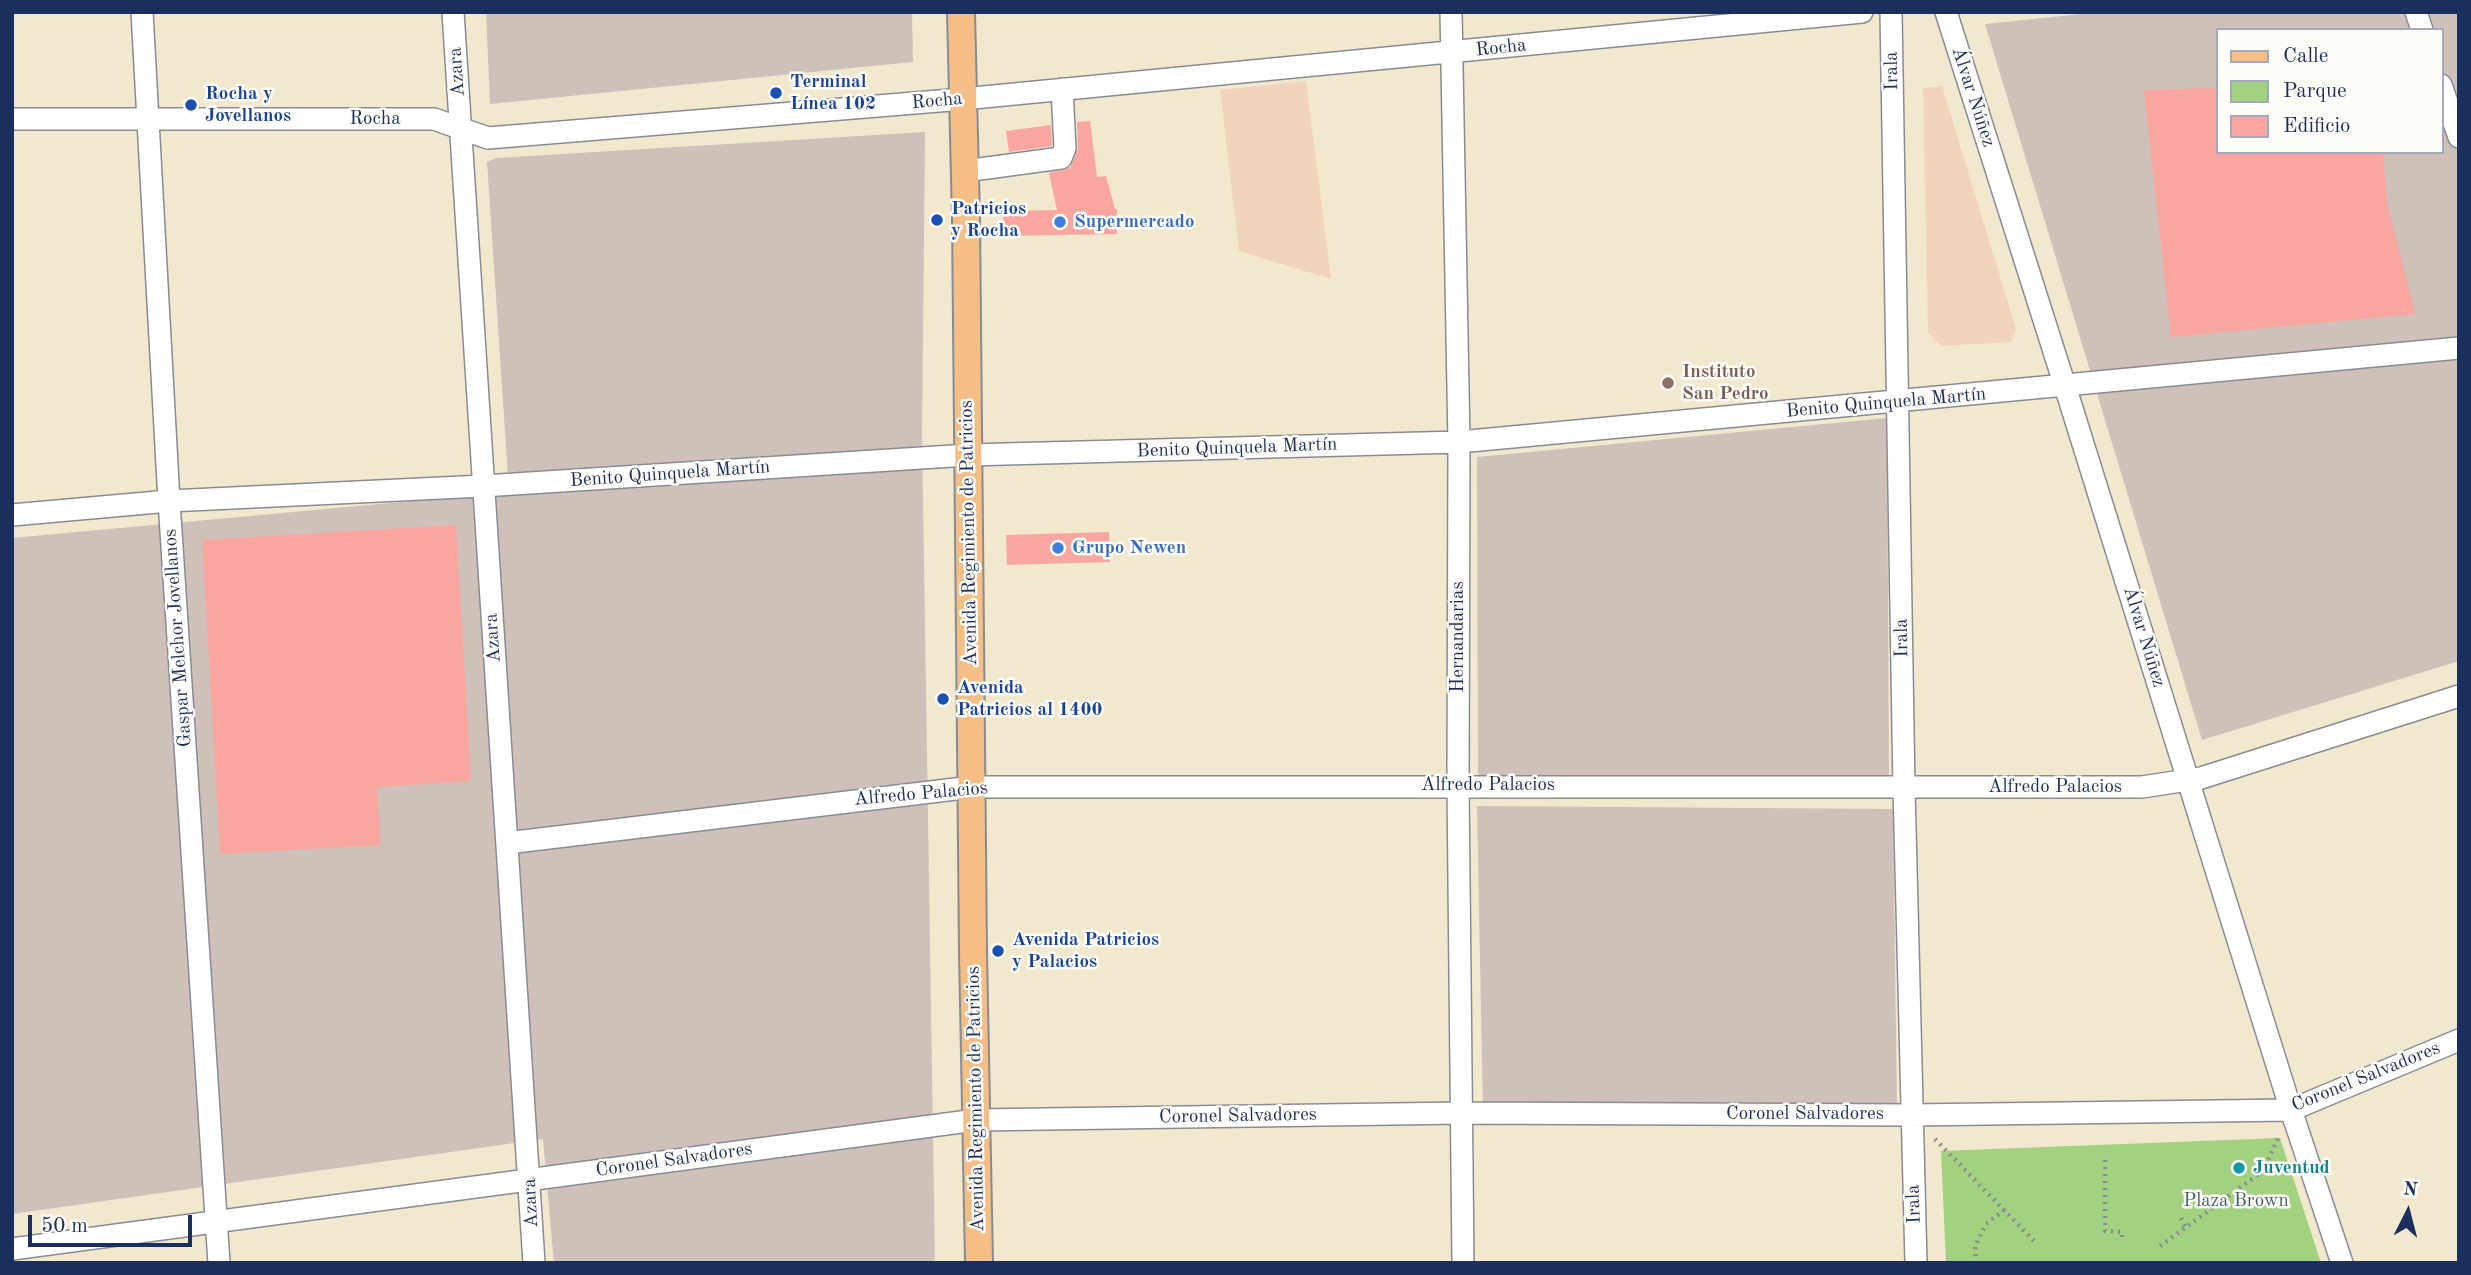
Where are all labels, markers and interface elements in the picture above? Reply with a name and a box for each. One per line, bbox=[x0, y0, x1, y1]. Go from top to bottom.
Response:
legend bbox=[2216, 28, 2443, 154]
street label: Rocha bbox=[1474, 34, 1528, 62]
street label: Álvar Núñez bbox=[1946, 44, 2000, 150]
text: Calle bbox=[2283, 46, 2328, 67]
street label: Azara bbox=[444, 47, 470, 97]
street label: Irala bbox=[1880, 51, 1904, 91]
place label: Terminal Línea 102 bbox=[790, 71, 876, 115]
text: Parque bbox=[2283, 81, 2347, 102]
place label: Rocha y Jovellanos bbox=[205, 83, 291, 127]
marker: Terminal Línea 102 bbox=[768, 85, 784, 101]
street label: Rocha bbox=[911, 87, 963, 115]
marker: Rocha y Jovellanos bbox=[183, 97, 199, 113]
street label: Rocha bbox=[349, 108, 401, 130]
text: Edificio bbox=[2283, 116, 2351, 137]
place label: Patricios y Rocha bbox=[951, 198, 1026, 242]
place label: Supermercado bbox=[1074, 211, 1195, 233]
marker: Patricios y Rocha bbox=[929, 212, 945, 228]
marker: Supermercado bbox=[1052, 214, 1068, 230]
place label: Instituto San Pedro bbox=[1682, 361, 1769, 405]
marker: Instituto San Pedro bbox=[1660, 375, 1676, 391]
street label: Benito Quinquela Martín bbox=[1785, 383, 1987, 423]
street label: Avenida Regimiento de Patricios bbox=[955, 400, 983, 666]
street label: Benito Quinquela Martín bbox=[1136, 433, 1338, 463]
street label: Benito Quinquela Martín bbox=[569, 456, 771, 492]
street label: Gaspar Melchor Jovellanos bbox=[159, 528, 197, 748]
place label: Grupo Newen bbox=[1072, 537, 1186, 559]
marker: Grupo Newen bbox=[1050, 540, 1066, 556]
street label: Hernandarias bbox=[1447, 581, 1469, 693]
street label: Álvar Núñez bbox=[2118, 584, 2170, 690]
street label: Azara bbox=[480, 613, 506, 663]
street label: Irala bbox=[1890, 618, 1914, 658]
place label: Avenida Patricios al 1400 bbox=[957, 677, 1102, 721]
marker: Avenida Patricios al 1400 bbox=[935, 691, 951, 707]
street label: Alfredo Palacios bbox=[1421, 774, 1555, 796]
street label: Alfredo Palacios bbox=[1988, 776, 2122, 798]
street label: Alfredo Palacios bbox=[853, 777, 989, 811]
place label: Avenida Patricios y Palacios bbox=[1012, 929, 1159, 973]
marker: Avenida Patricios y Palacios bbox=[990, 943, 1006, 959]
street label: Avenida Regimiento de Patricios bbox=[962, 966, 990, 1232]
street label: Coronel Salvadores bbox=[2288, 1037, 2444, 1117]
street label: Coronel Salvadores bbox=[1159, 1103, 1317, 1129]
street label: Coronel Salvadores bbox=[1726, 1103, 1884, 1125]
street label: Coronel Salvadores bbox=[594, 1138, 754, 1182]
place label: Juventud bbox=[2253, 1157, 2330, 1179]
marker: Juventud bbox=[2231, 1160, 2247, 1176]
north arrow bbox=[2373, 1177, 2443, 1247]
street label: Azara bbox=[518, 1178, 544, 1228]
text: N bbox=[2402, 1180, 2418, 1201]
street label: Irala bbox=[1902, 1184, 1926, 1224]
park label: Plaza Brown bbox=[2183, 1190, 2289, 1212]
scale bar bbox=[32, 1202, 196, 1246]
text: 50 m bbox=[41, 1216, 88, 1237]

